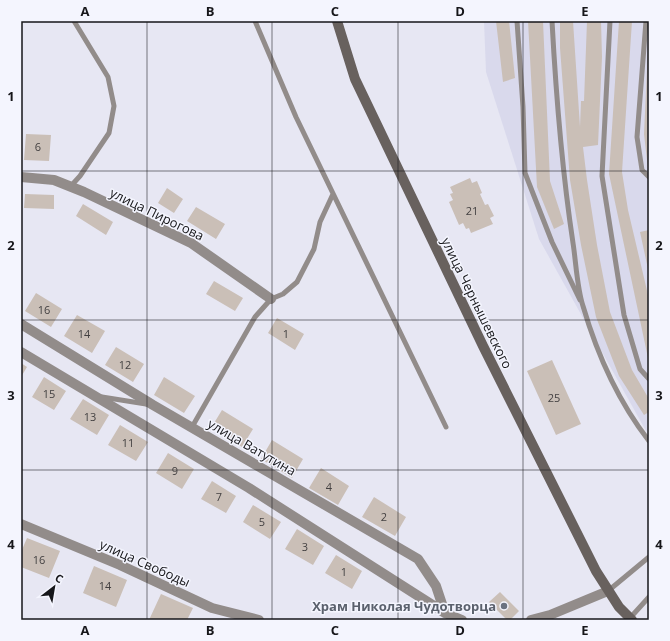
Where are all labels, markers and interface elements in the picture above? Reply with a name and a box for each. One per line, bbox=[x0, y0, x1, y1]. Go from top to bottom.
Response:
text: A bbox=[81, 2, 90, 20]
text: B bbox=[206, 2, 215, 20]
text: C bbox=[331, 2, 339, 20]
text: D bbox=[455, 2, 465, 20]
text: E bbox=[581, 2, 589, 20]
text: 1 bbox=[7, 87, 15, 105]
text: 1 bbox=[655, 87, 663, 105]
house number: 6 bbox=[35, 139, 41, 154]
street label: улица Пирогова bbox=[107, 183, 207, 245]
house number: 21 bbox=[466, 203, 478, 218]
street label: улица Чернышевского bbox=[437, 234, 517, 372]
text: 2 bbox=[7, 236, 15, 254]
text: 2 bbox=[655, 236, 663, 254]
house number: 16 bbox=[38, 302, 50, 317]
house number: 14 bbox=[78, 326, 91, 341]
house number: 1 bbox=[283, 326, 289, 341]
house number: 12 bbox=[119, 357, 131, 372]
text: 3 bbox=[7, 386, 15, 404]
house number: 15 bbox=[43, 386, 55, 401]
text: 3 bbox=[655, 386, 663, 404]
house number: 25 bbox=[548, 390, 560, 405]
house number: 13 bbox=[84, 409, 96, 424]
street label: улица Ватутина bbox=[205, 414, 299, 480]
house number: 11 bbox=[122, 435, 134, 450]
house number: 9 bbox=[172, 463, 178, 478]
house number: 4 bbox=[326, 479, 333, 494]
house number: 7 bbox=[216, 489, 222, 504]
house number: 2 bbox=[381, 509, 387, 524]
house number: 5 bbox=[259, 514, 265, 529]
text: 4 bbox=[7, 535, 15, 553]
street label: улица Свободы bbox=[97, 535, 193, 591]
text: 4 bbox=[655, 535, 663, 553]
house number: 3 bbox=[302, 539, 308, 554]
house number: 16 bbox=[33, 552, 45, 567]
house number: 1 bbox=[341, 564, 347, 579]
north arrow bbox=[34, 567, 74, 607]
text: С bbox=[53, 570, 66, 586]
house number: 14 bbox=[99, 578, 112, 593]
place label: Храм Николая Чудотворца bbox=[312, 597, 496, 615]
marker: Храм Николая Чудотворца bbox=[499, 601, 509, 611]
text: A bbox=[81, 621, 90, 639]
text: B bbox=[206, 621, 215, 639]
text: C bbox=[331, 621, 339, 639]
text: D bbox=[455, 621, 465, 639]
text: E bbox=[581, 621, 589, 639]

